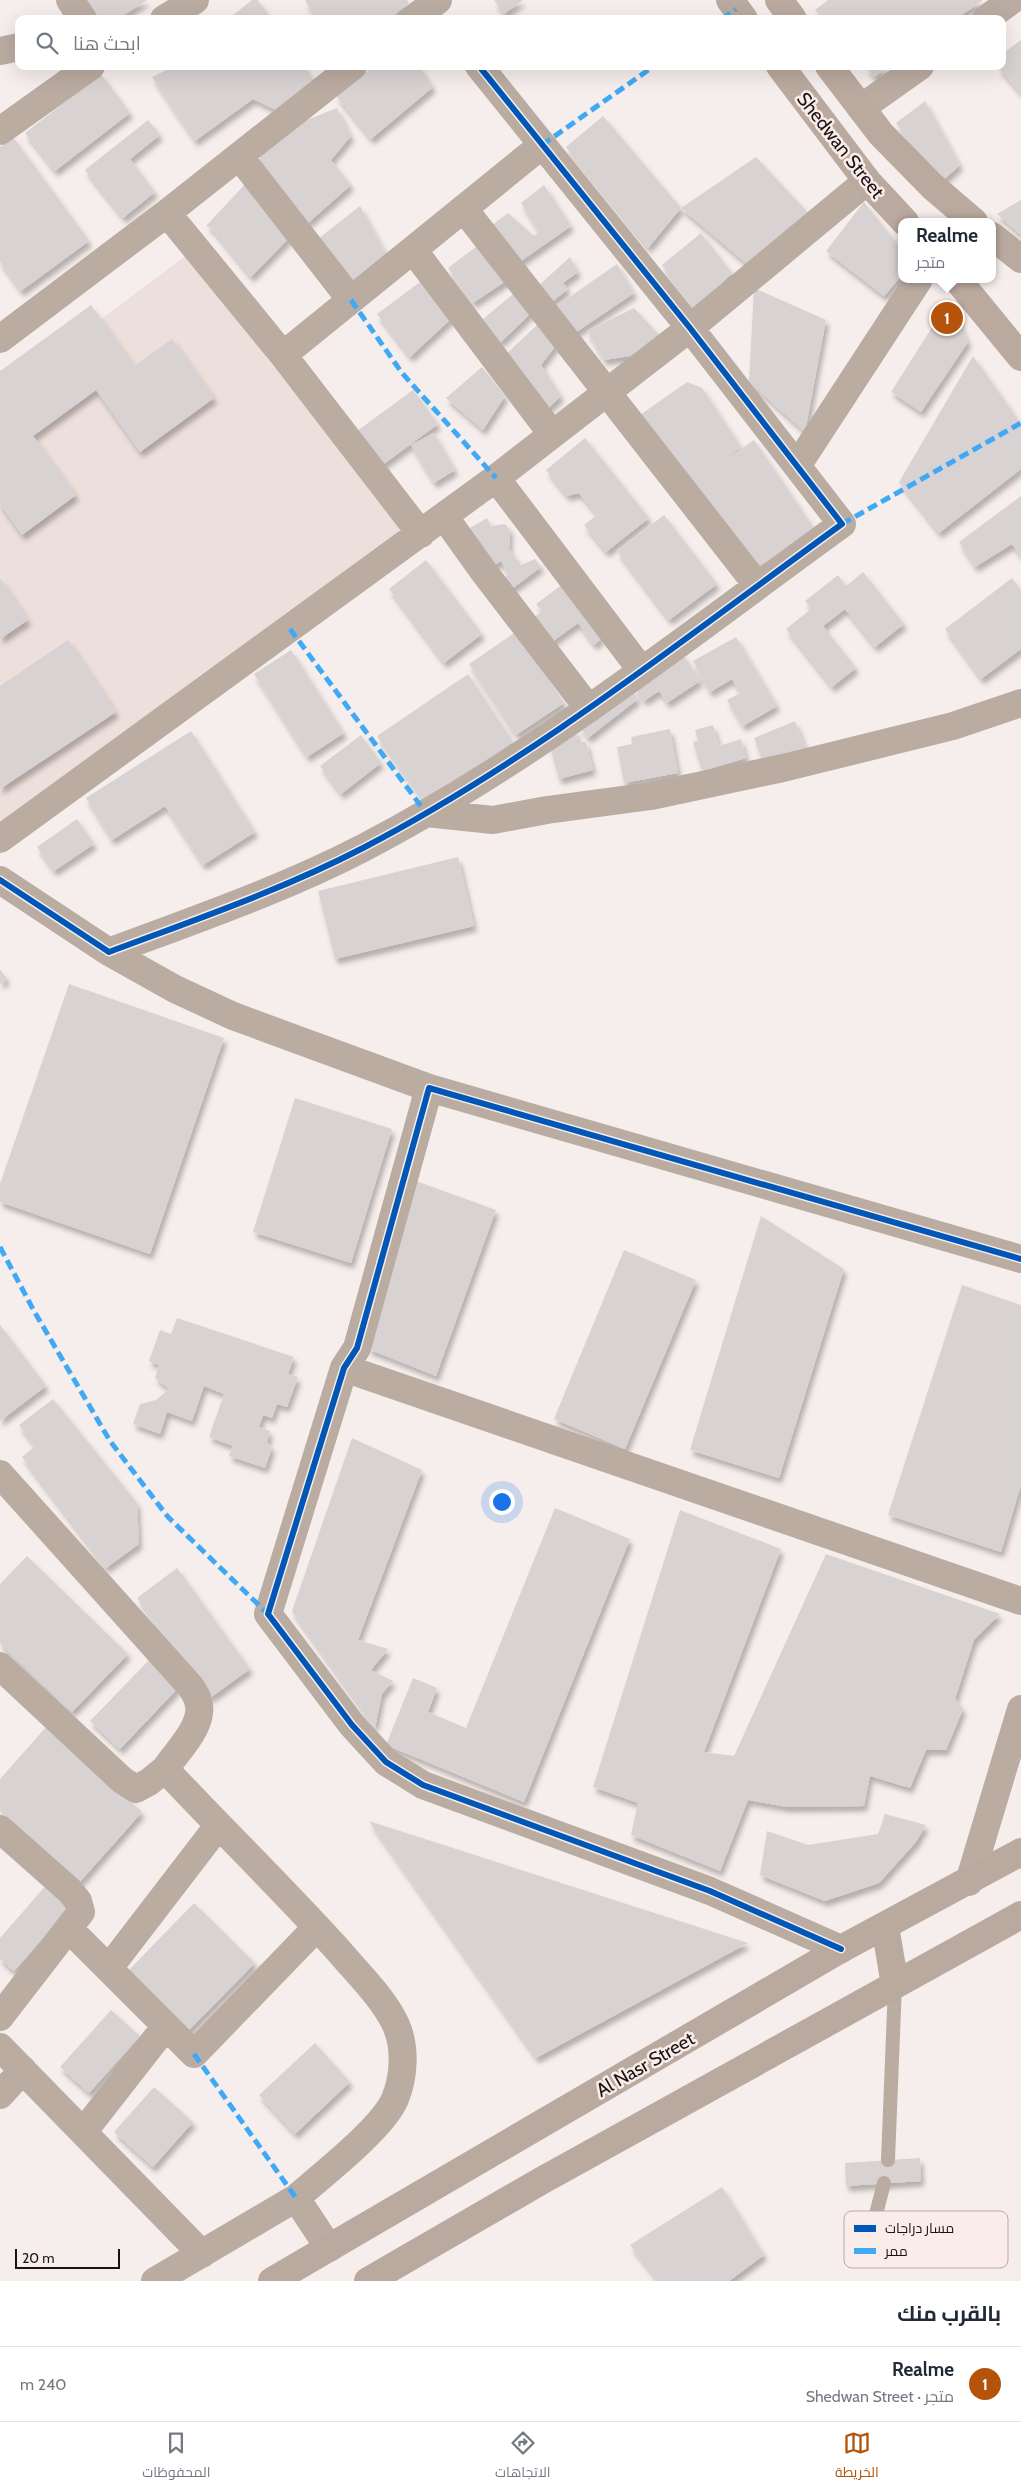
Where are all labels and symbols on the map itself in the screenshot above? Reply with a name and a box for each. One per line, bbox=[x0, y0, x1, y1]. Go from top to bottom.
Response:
street label: Shedwan Street bbox=[792, 88, 889, 203]
pin: 1 bbox=[931, 299, 963, 337]
your location bbox=[489, 1489, 515, 1515]
street label: Al Nasr Street bbox=[592, 2027, 699, 2102]
legend bbox=[844, 2211, 1008, 2268]
text: مسار دراجات bbox=[885, 2219, 954, 2237]
text: ممر bbox=[884, 2242, 908, 2260]
scale bar bbox=[15, 2246, 120, 2269]

